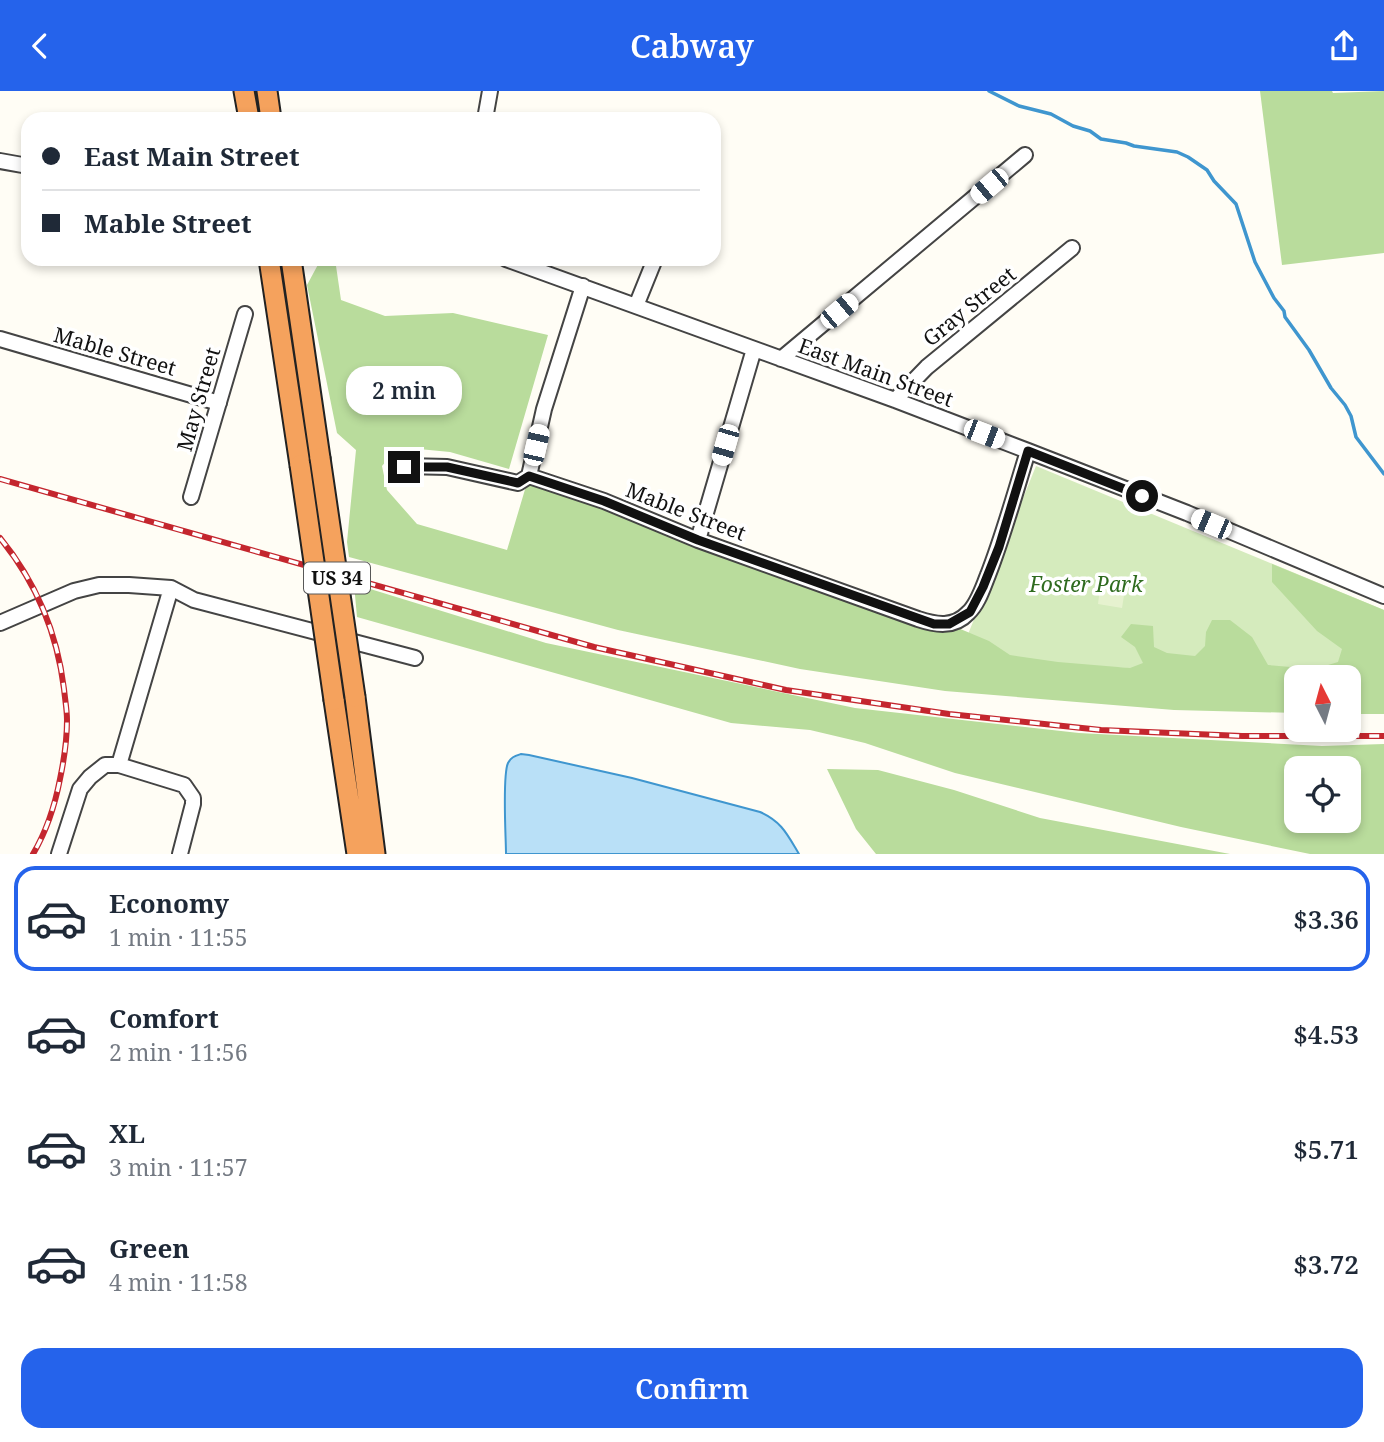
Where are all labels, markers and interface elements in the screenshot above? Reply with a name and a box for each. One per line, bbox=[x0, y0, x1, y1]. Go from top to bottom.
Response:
text: Cabway bbox=[630, 24, 754, 67]
icon: back bbox=[21, 27, 59, 65]
icon: share bbox=[1325, 27, 1363, 65]
text: East Main Street bbox=[84, 138, 299, 174]
car bbox=[967, 164, 1012, 208]
text: Mable Street bbox=[84, 205, 251, 241]
street label: Gray Street bbox=[917, 260, 1021, 352]
car bbox=[817, 289, 862, 333]
street label: Mable Street bbox=[50, 320, 180, 382]
street label: East Main Street bbox=[795, 331, 957, 413]
street label: May Street bbox=[170, 344, 226, 454]
callout: 2 min bbox=[346, 365, 462, 415]
text: 2 min bbox=[372, 374, 436, 406]
car bbox=[961, 417, 1008, 451]
car bbox=[522, 422, 551, 468]
car bbox=[710, 422, 741, 468]
route end bbox=[388, 451, 420, 483]
street label: Mable Street bbox=[622, 475, 750, 547]
route start bbox=[1126, 480, 1158, 512]
car bbox=[1188, 506, 1235, 542]
road number: US 34 bbox=[304, 563, 370, 593]
park label: Foster Park bbox=[1028, 570, 1144, 598]
north arrow bbox=[1284, 665, 1362, 742]
map controls bbox=[1284, 665, 1361, 833]
button: locate bbox=[1284, 756, 1361, 833]
text: Economy bbox=[109, 885, 229, 921]
icon: car bbox=[25, 887, 88, 950]
text: $3.36 bbox=[1293, 901, 1359, 937]
text: 1 min · 11:55 bbox=[109, 921, 247, 953]
text: Comfort bbox=[109, 1000, 219, 1036]
icon: car bbox=[25, 1002, 88, 1065]
text: $4.53 bbox=[1293, 1016, 1359, 1052]
text: 2 min · 11:56 bbox=[109, 1036, 247, 1068]
text: XL bbox=[109, 1115, 145, 1151]
icon: car bbox=[25, 1117, 88, 1180]
text: $5.71 bbox=[1293, 1131, 1359, 1167]
text: 3 min · 11:57 bbox=[109, 1151, 247, 1183]
text: Green bbox=[109, 1230, 190, 1266]
icon: car bbox=[25, 1232, 88, 1295]
text: $3.72 bbox=[1293, 1246, 1359, 1282]
text: 4 min · 11:58 bbox=[109, 1266, 247, 1298]
button: Confirm bbox=[21, 1348, 1363, 1428]

